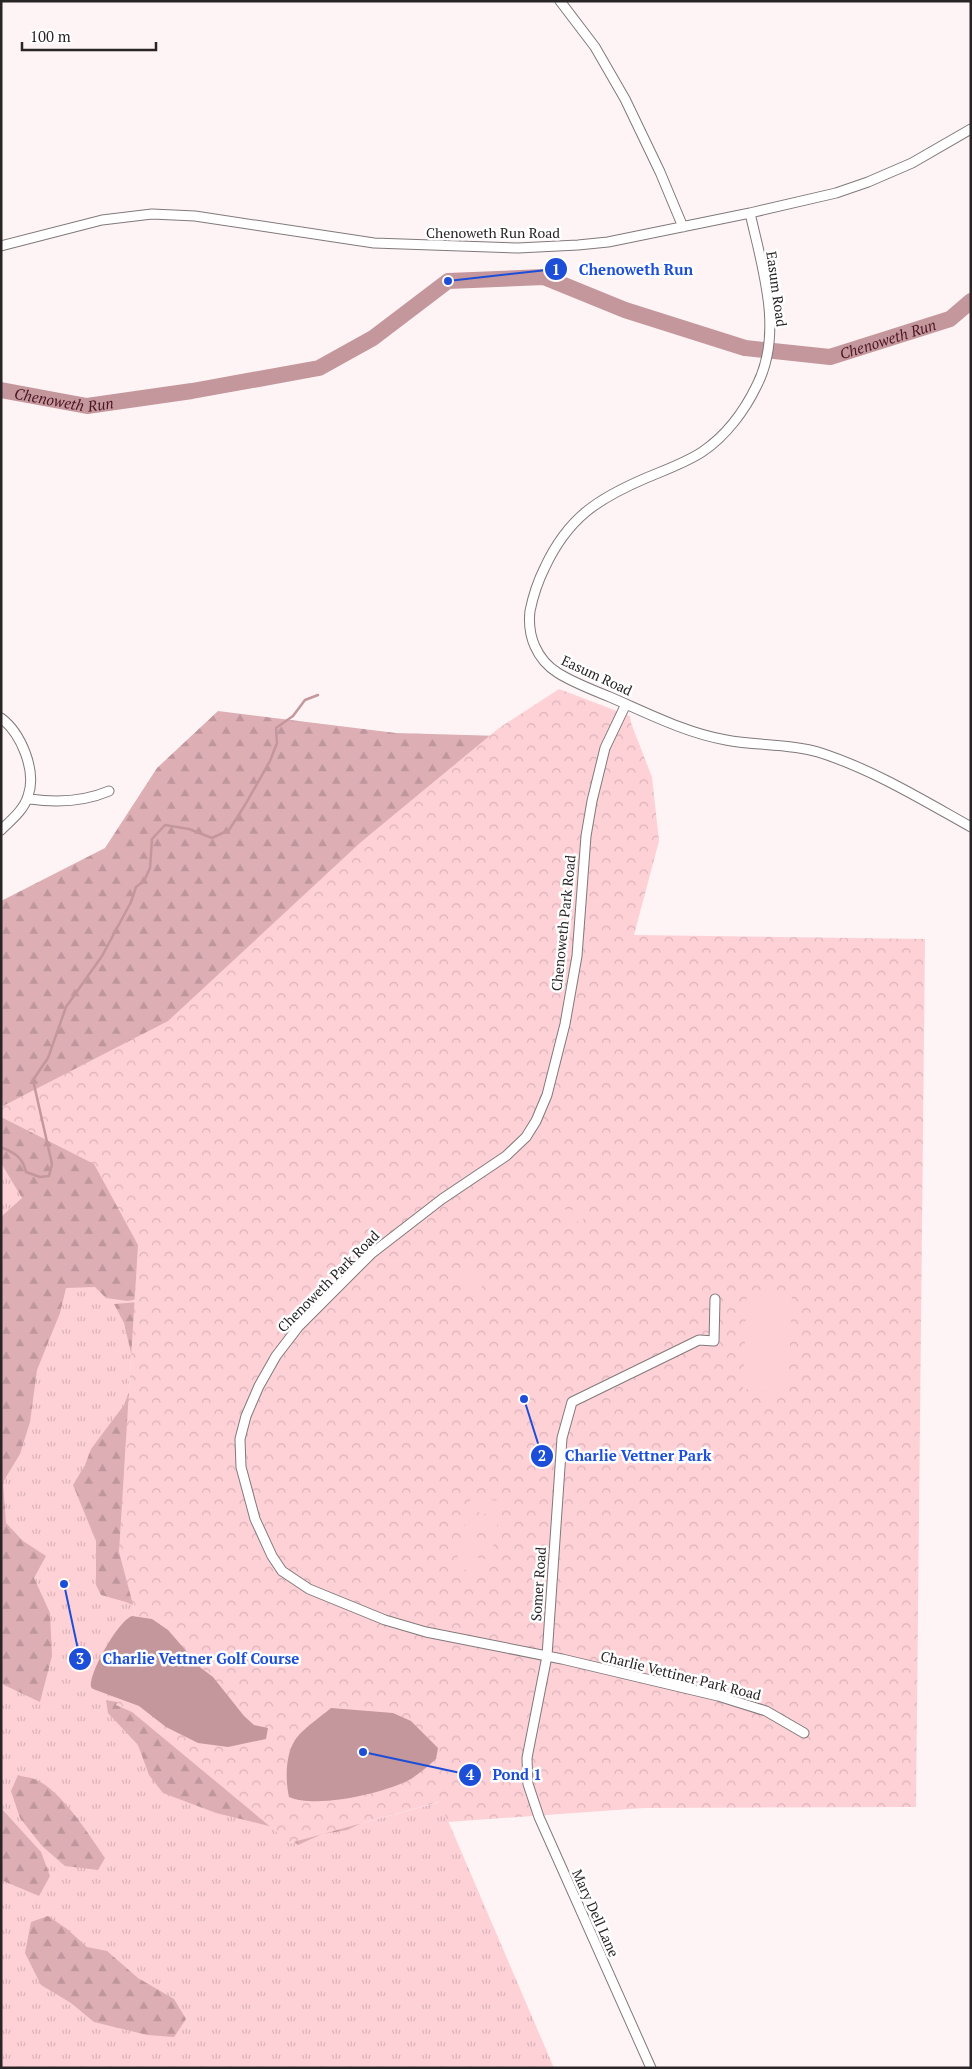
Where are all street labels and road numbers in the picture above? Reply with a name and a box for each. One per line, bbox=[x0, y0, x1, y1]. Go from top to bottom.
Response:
street label: Chenoweth Run Road bbox=[426, 223, 560, 242]
street label: Easum Road bbox=[762, 250, 792, 328]
street label: Easum Road bbox=[559, 650, 636, 700]
street label: Chenoweth Park Road bbox=[546, 854, 580, 992]
street label: Chenoweth Park Road bbox=[273, 1226, 383, 1336]
street label: Somer Road bbox=[526, 1546, 550, 1622]
street label: Charlie Vettiner Park Road bbox=[599, 1646, 763, 1704]
street label: Mary Dell Lane bbox=[568, 1866, 624, 1960]

